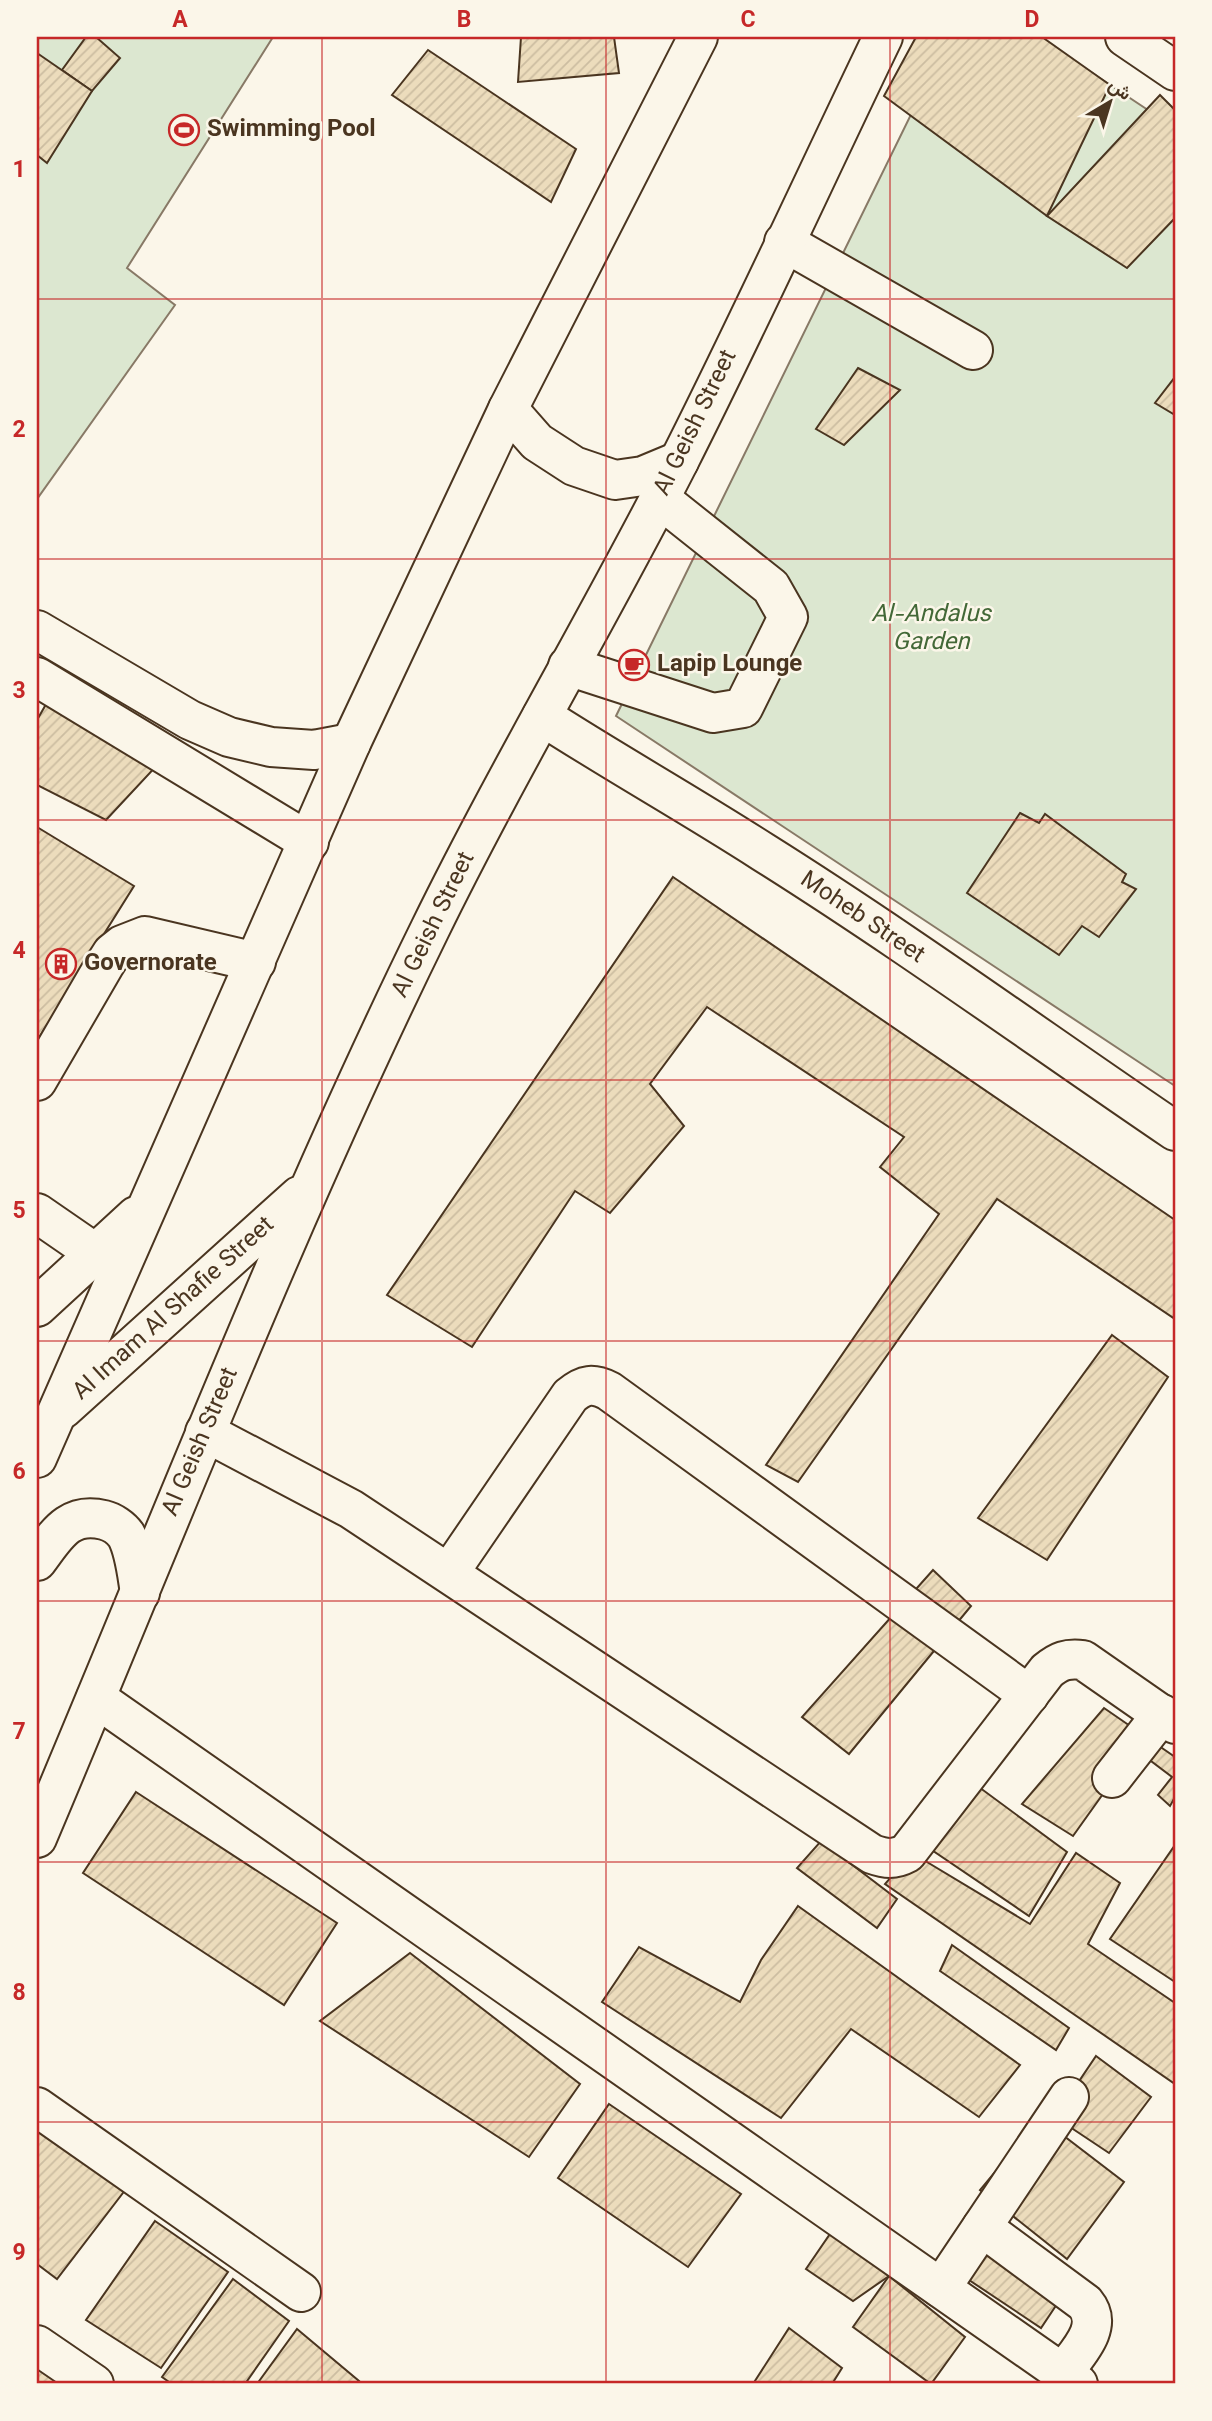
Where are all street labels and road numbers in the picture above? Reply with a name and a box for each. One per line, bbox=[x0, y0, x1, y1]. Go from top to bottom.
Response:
street label: Al Geish Street bbox=[644, 343, 748, 502]
street label: Al Geish Street bbox=[382, 845, 486, 1004]
street label: Moheb Street bbox=[792, 862, 932, 974]
street label: Al Imam Al Shafie Street bbox=[65, 1208, 284, 1410]
street label: Al Geish Street bbox=[153, 1362, 249, 1522]

